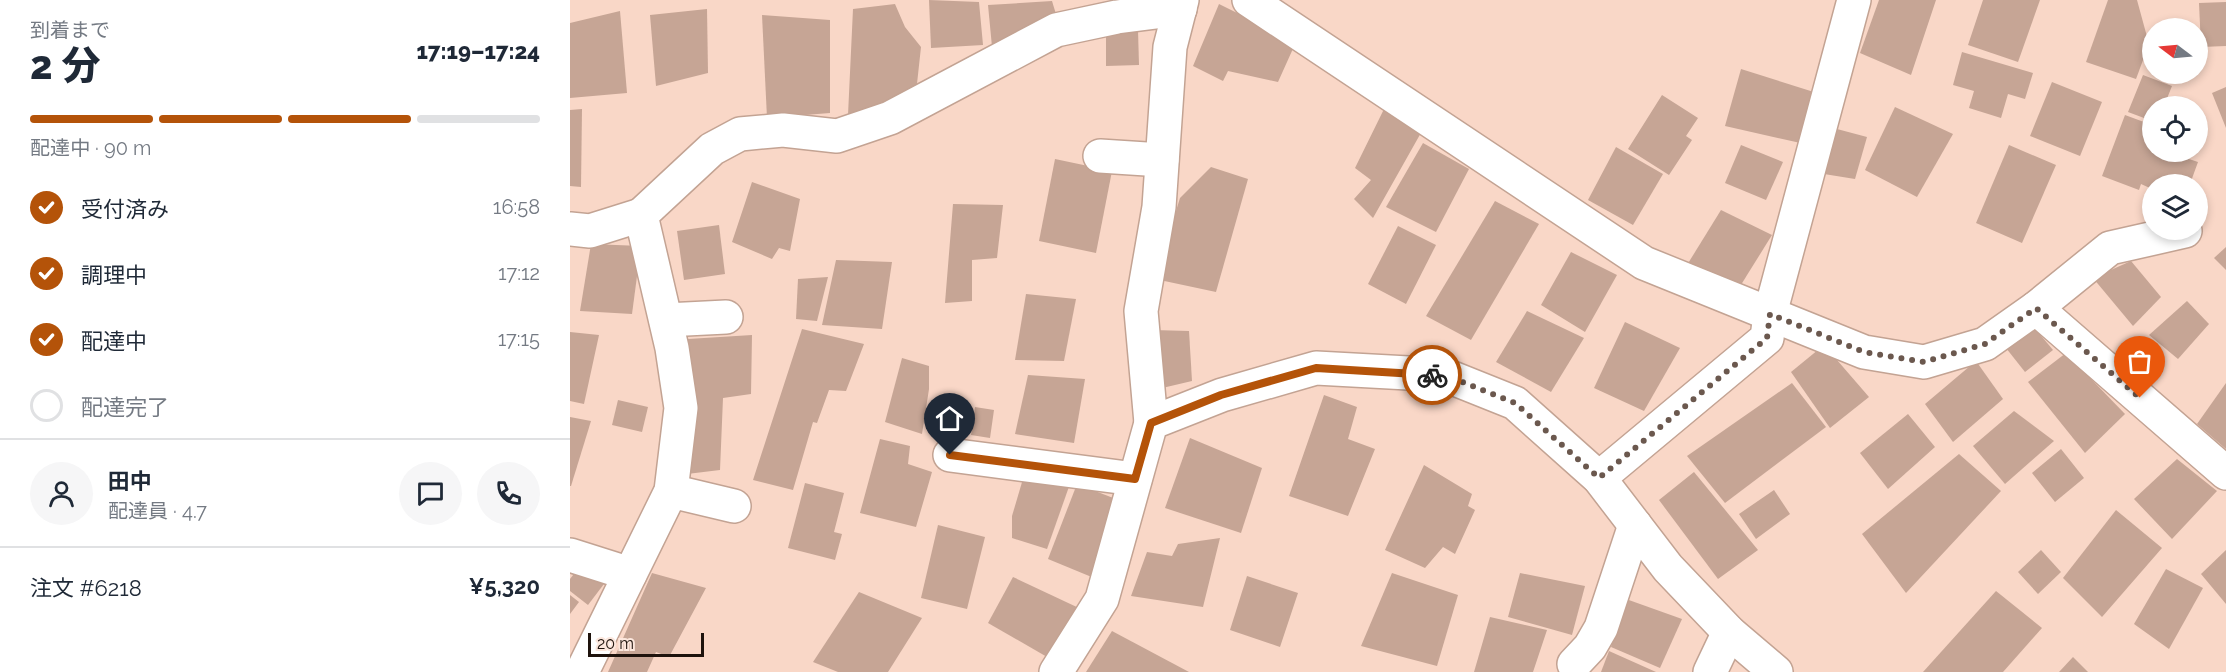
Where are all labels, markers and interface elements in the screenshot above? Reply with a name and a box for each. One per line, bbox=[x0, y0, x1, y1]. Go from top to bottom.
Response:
text: 到着まで bbox=[30, 18, 110, 42]
north arrow bbox=[2142, 18, 2208, 84]
map controls bbox=[2142, 18, 2208, 240]
text: 17:19–17:24 bbox=[416, 38, 540, 64]
text: 2 分 bbox=[30, 42, 101, 88]
button: locate bbox=[2142, 96, 2208, 162]
text: 配達中 · 90 m bbox=[30, 136, 151, 160]
button: layers bbox=[2142, 174, 2208, 240]
icon: check bbox=[30, 191, 63, 224]
text: 16:58 bbox=[493, 195, 540, 219]
text: 受付済み bbox=[81, 196, 169, 222]
icon: check bbox=[30, 257, 63, 290]
text: 17:12 bbox=[498, 261, 540, 285]
text: 調理中 bbox=[81, 262, 147, 288]
icon: check bbox=[30, 323, 63, 356]
text: 17:15 bbox=[498, 327, 540, 351]
text: 配達中 bbox=[81, 328, 147, 354]
pin bbox=[2114, 336, 2165, 398]
courier bbox=[1402, 345, 1462, 405]
icon: bag bbox=[2123, 345, 2156, 378]
icon: bike bbox=[1416, 359, 1449, 392]
pin bbox=[924, 393, 975, 455]
text: 配達完了 bbox=[81, 394, 169, 420]
icon: home bbox=[933, 402, 966, 435]
button: person bbox=[30, 462, 93, 525]
button: chat bbox=[399, 462, 462, 525]
button: phone bbox=[477, 462, 540, 525]
text: 田中 bbox=[108, 468, 152, 494]
text: 配達員 · 4.7 bbox=[108, 499, 207, 523]
text: ¥5,320 bbox=[469, 573, 540, 599]
text: 注文 #6218 bbox=[30, 575, 142, 601]
scale bar bbox=[588, 630, 704, 658]
text: 20 m bbox=[597, 634, 634, 653]

